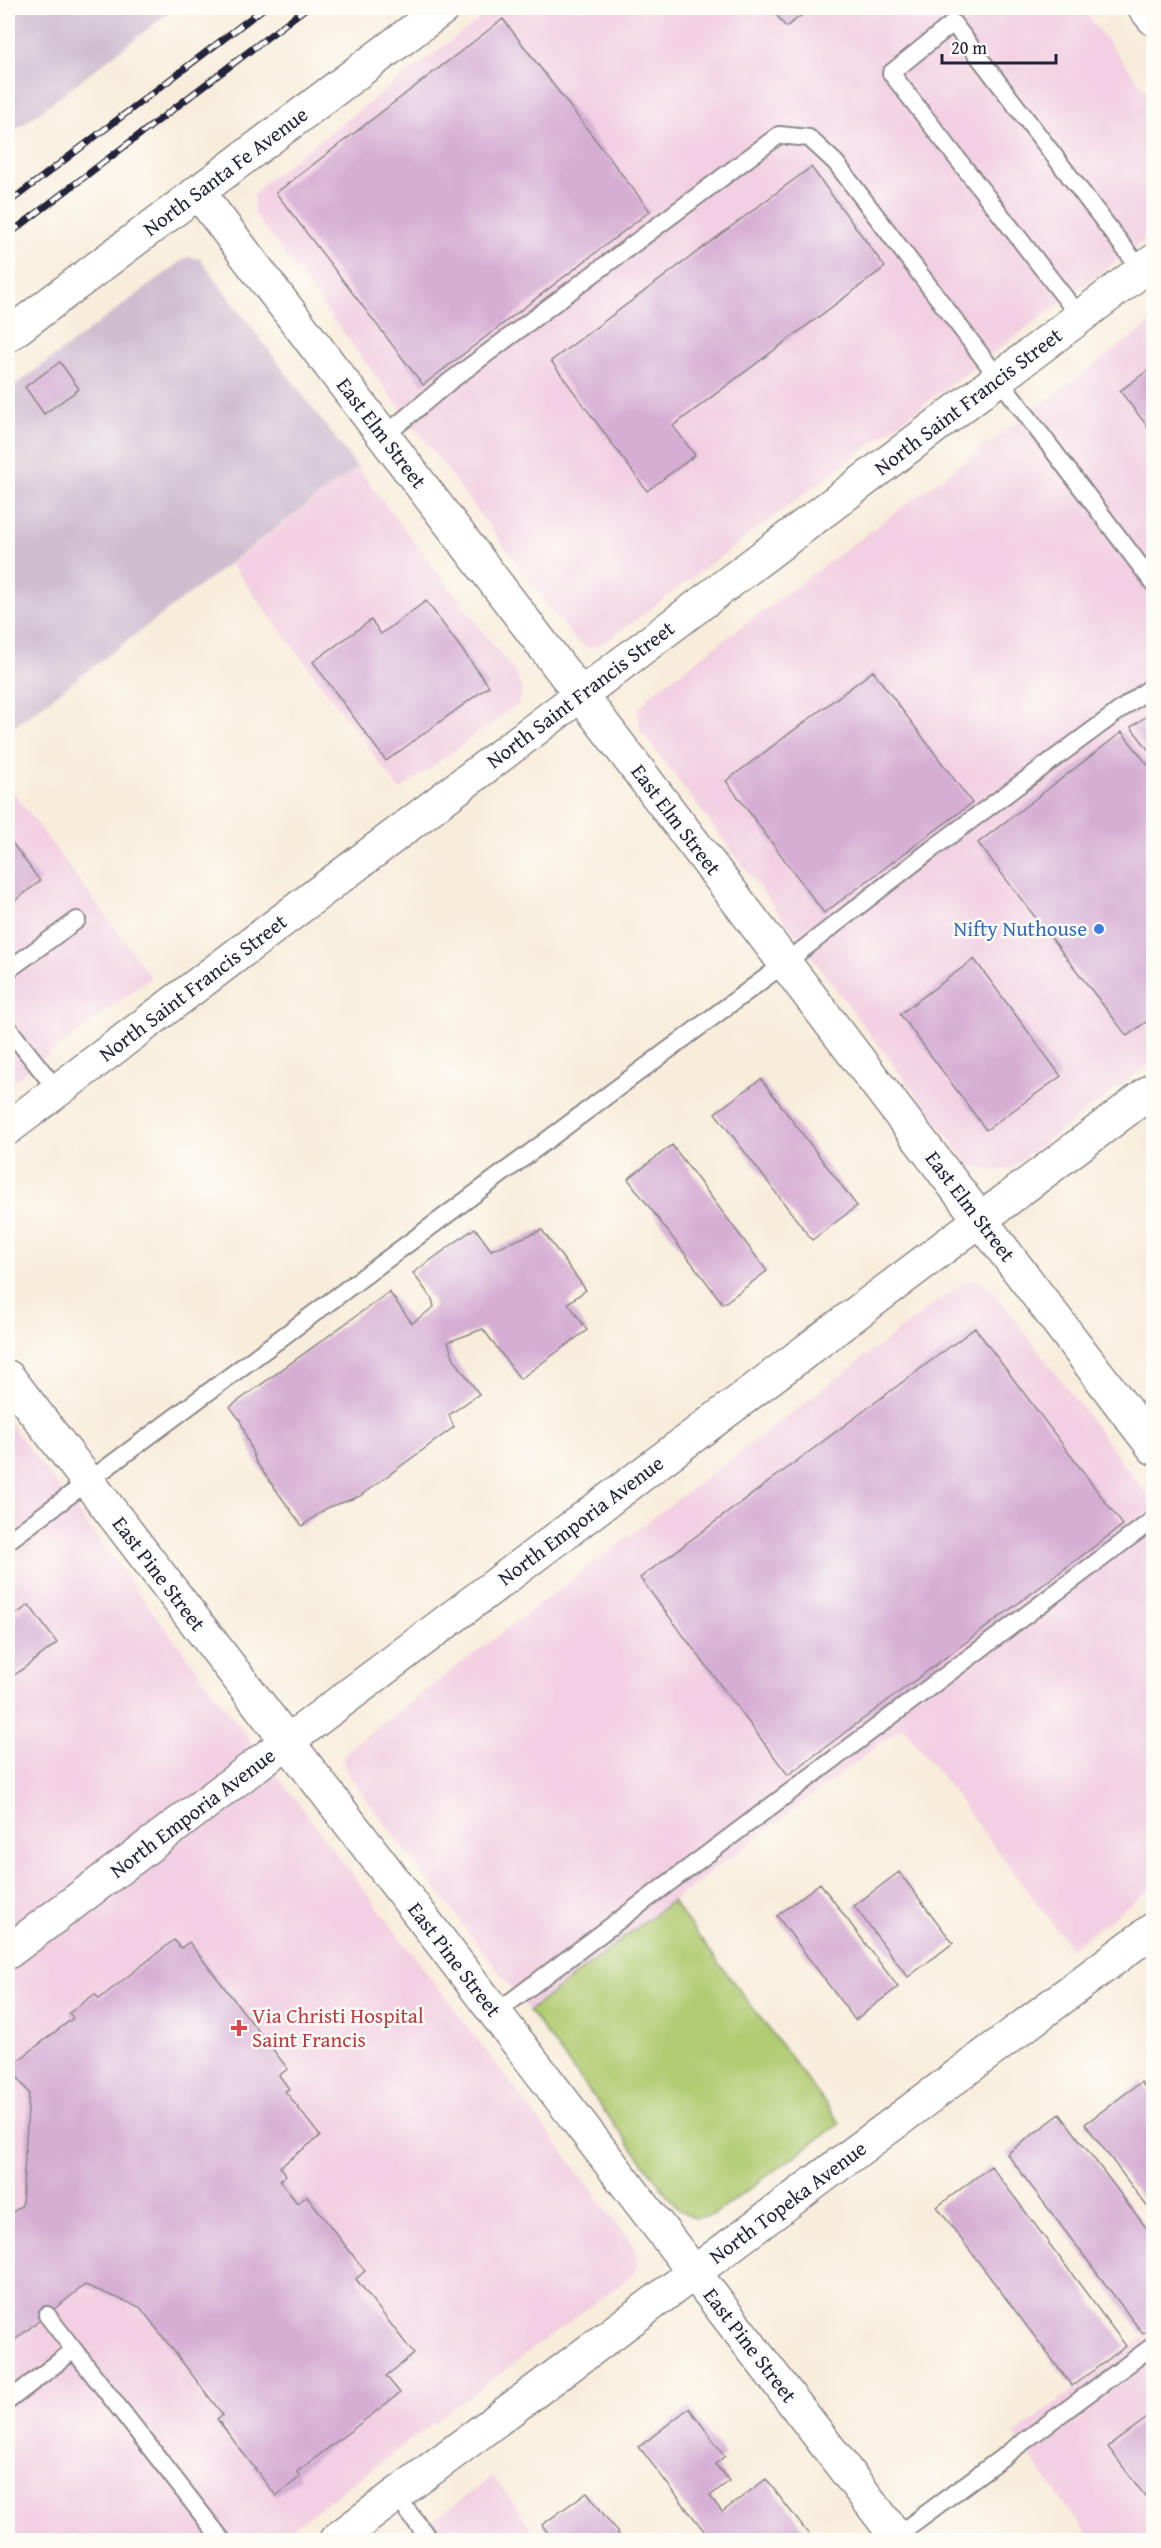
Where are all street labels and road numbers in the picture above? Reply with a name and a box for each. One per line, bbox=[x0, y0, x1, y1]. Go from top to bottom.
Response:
street label: North Santa Fe Avenue bbox=[136, 99, 314, 243]
street label: North Saint Francis Street bbox=[867, 319, 1069, 483]
street label: East Elm Street bbox=[329, 371, 435, 495]
street label: North Saint Francis Street bbox=[480, 613, 681, 776]
street label: East Elm Street bbox=[624, 757, 729, 882]
street label: North Saint Francis Street bbox=[92, 906, 294, 1069]
street label: East Elm Street bbox=[918, 1144, 1023, 1269]
street label: North Emporia Avenue bbox=[491, 1448, 670, 1593]
street label: East Pine Street bbox=[105, 1510, 214, 1638]
street label: North Emporia Avenue bbox=[103, 1740, 282, 1885]
street label: East Pine Street bbox=[401, 1895, 509, 2024]
street label: North Topeka Avenue bbox=[702, 2133, 873, 2271]
street label: East Pine Street bbox=[696, 2281, 805, 2410]

